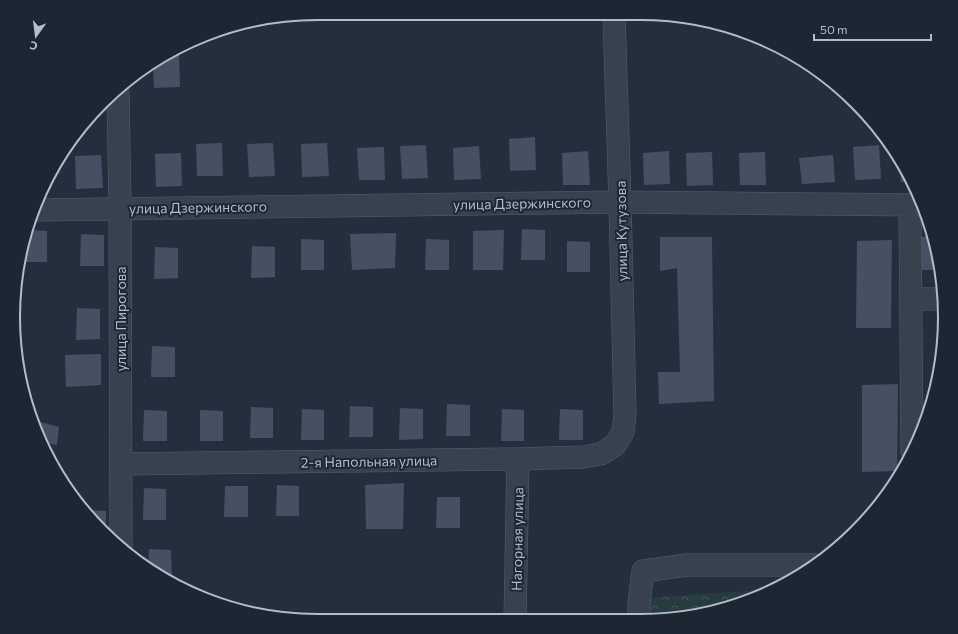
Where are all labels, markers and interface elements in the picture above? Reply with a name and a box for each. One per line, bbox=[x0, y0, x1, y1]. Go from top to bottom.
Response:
north arrow bbox=[16, 16, 56, 56]
scale bar bbox=[814, 16, 931, 42]
text: 50 m bbox=[820, 22, 848, 36]
text: С bbox=[28, 39, 39, 53]
street label: улица Кутузова bbox=[612, 180, 630, 282]
street label: улица Дзержинского bbox=[453, 193, 591, 213]
street label: улица Дзержинского bbox=[129, 197, 267, 217]
street label: улица Пирогова bbox=[112, 266, 129, 372]
street label: 2-я Напольная улица bbox=[301, 451, 437, 471]
street label: Нагорная улица bbox=[508, 487, 526, 591]

